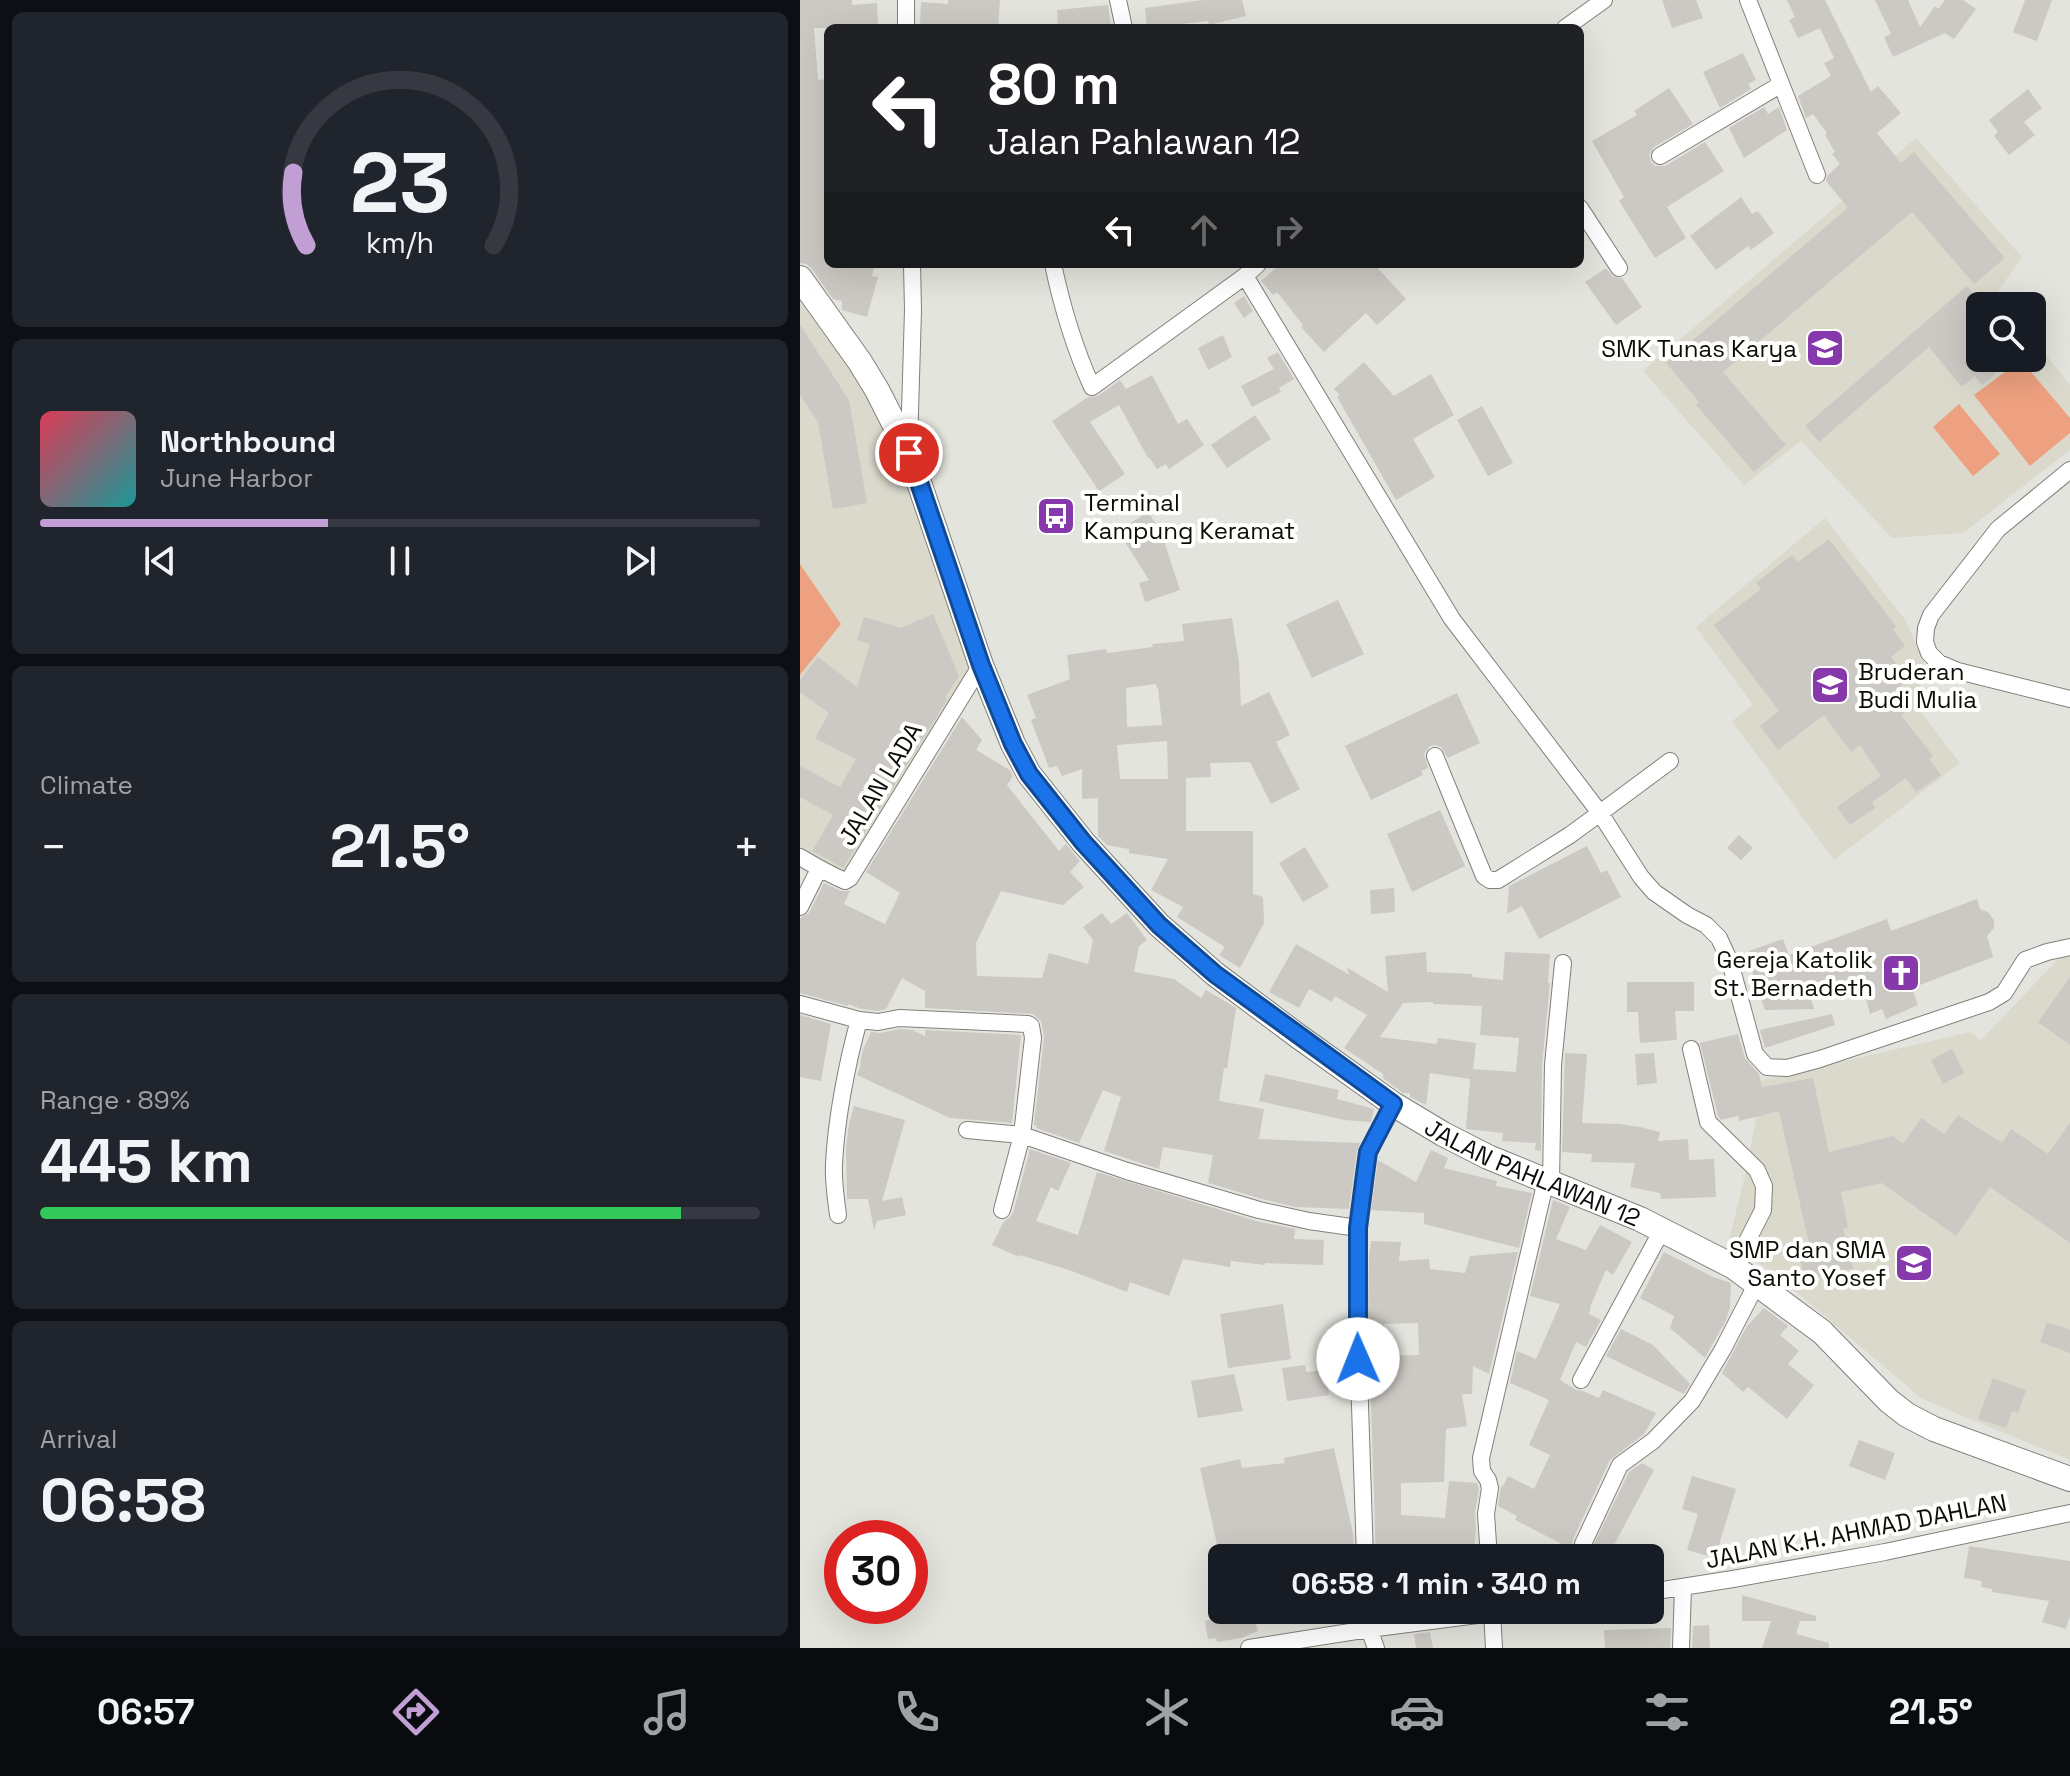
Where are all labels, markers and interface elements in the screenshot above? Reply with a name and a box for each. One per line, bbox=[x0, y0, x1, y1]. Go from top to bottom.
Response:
text: 80 m bbox=[988, 49, 1120, 120]
icon: left bbox=[856, 56, 960, 160]
text: Jalan Pahlawan 12 bbox=[988, 119, 1300, 165]
text: 23 bbox=[350, 129, 450, 235]
icon: left bbox=[1098, 208, 1142, 252]
icon: ahead bbox=[1182, 208, 1226, 252]
icon: right bbox=[1266, 208, 1310, 252]
text: km/h bbox=[366, 225, 434, 261]
map controls bbox=[1966, 292, 2046, 372]
button: search bbox=[1966, 292, 2046, 372]
school or university icon: SMK Tunas Karya bbox=[1804, 327, 1846, 369]
place label: SMK Tunas Karya bbox=[1601, 333, 1797, 364]
pin bbox=[875, 419, 943, 487]
text: Northbound bbox=[160, 422, 336, 461]
icon: arrive bbox=[887, 431, 931, 475]
text: June Harbor bbox=[160, 461, 313, 495]
place label: Terminal Kampung Keramat bbox=[1084, 487, 1295, 546]
bus stop icon: Terminal Kampung Keramat bbox=[1035, 495, 1077, 537]
icon: previous bbox=[138, 539, 182, 583]
icon: pause bbox=[378, 539, 422, 583]
icon: next bbox=[618, 539, 662, 583]
place label: Bruderan Budi Mulia bbox=[1858, 656, 1977, 715]
school or university icon: Bruderan Budi Mulia bbox=[1809, 664, 1851, 706]
street label: JALAN LADA bbox=[831, 717, 929, 851]
text: Climate bbox=[40, 768, 133, 802]
text: 21.5° bbox=[330, 808, 470, 885]
text: − bbox=[40, 819, 67, 875]
text: + bbox=[733, 819, 760, 875]
place label: Gereja Katolik St. Bernadeth bbox=[1714, 944, 1873, 1003]
church icon: Gereja Katolik St. Bernadeth bbox=[1880, 952, 1922, 994]
text: Range · 89% bbox=[40, 1083, 190, 1117]
street label: JALAN PAHLAWAN 12 bbox=[1419, 1111, 1645, 1233]
text: 445 km bbox=[40, 1123, 253, 1200]
place label: SMP dan SMA Santo Yosef bbox=[1729, 1234, 1886, 1293]
school or university icon: SMP dan SMA Santo Yosef bbox=[1893, 1242, 1935, 1284]
position arrow bbox=[1316, 1317, 1400, 1401]
text: Arrival bbox=[40, 1422, 117, 1456]
text: 06:58 bbox=[40, 1462, 206, 1539]
street label: JALAN K.H. AHMAD DAHLAN bbox=[1703, 1487, 2009, 1575]
speed limit sign: 30 bbox=[824, 1520, 928, 1624]
text: 06:58 · 1 min · 340 m bbox=[1291, 1564, 1581, 1603]
icon: directions bbox=[388, 1684, 444, 1740]
icon: music bbox=[639, 1684, 695, 1740]
icon: phone bbox=[889, 1684, 945, 1740]
icon: climate bbox=[1139, 1684, 1195, 1740]
icon: car bbox=[1389, 1684, 1445, 1740]
icon: filters bbox=[1639, 1684, 1695, 1740]
text: 06:57 bbox=[97, 1689, 194, 1735]
text: 21.5° bbox=[1889, 1689, 1973, 1735]

